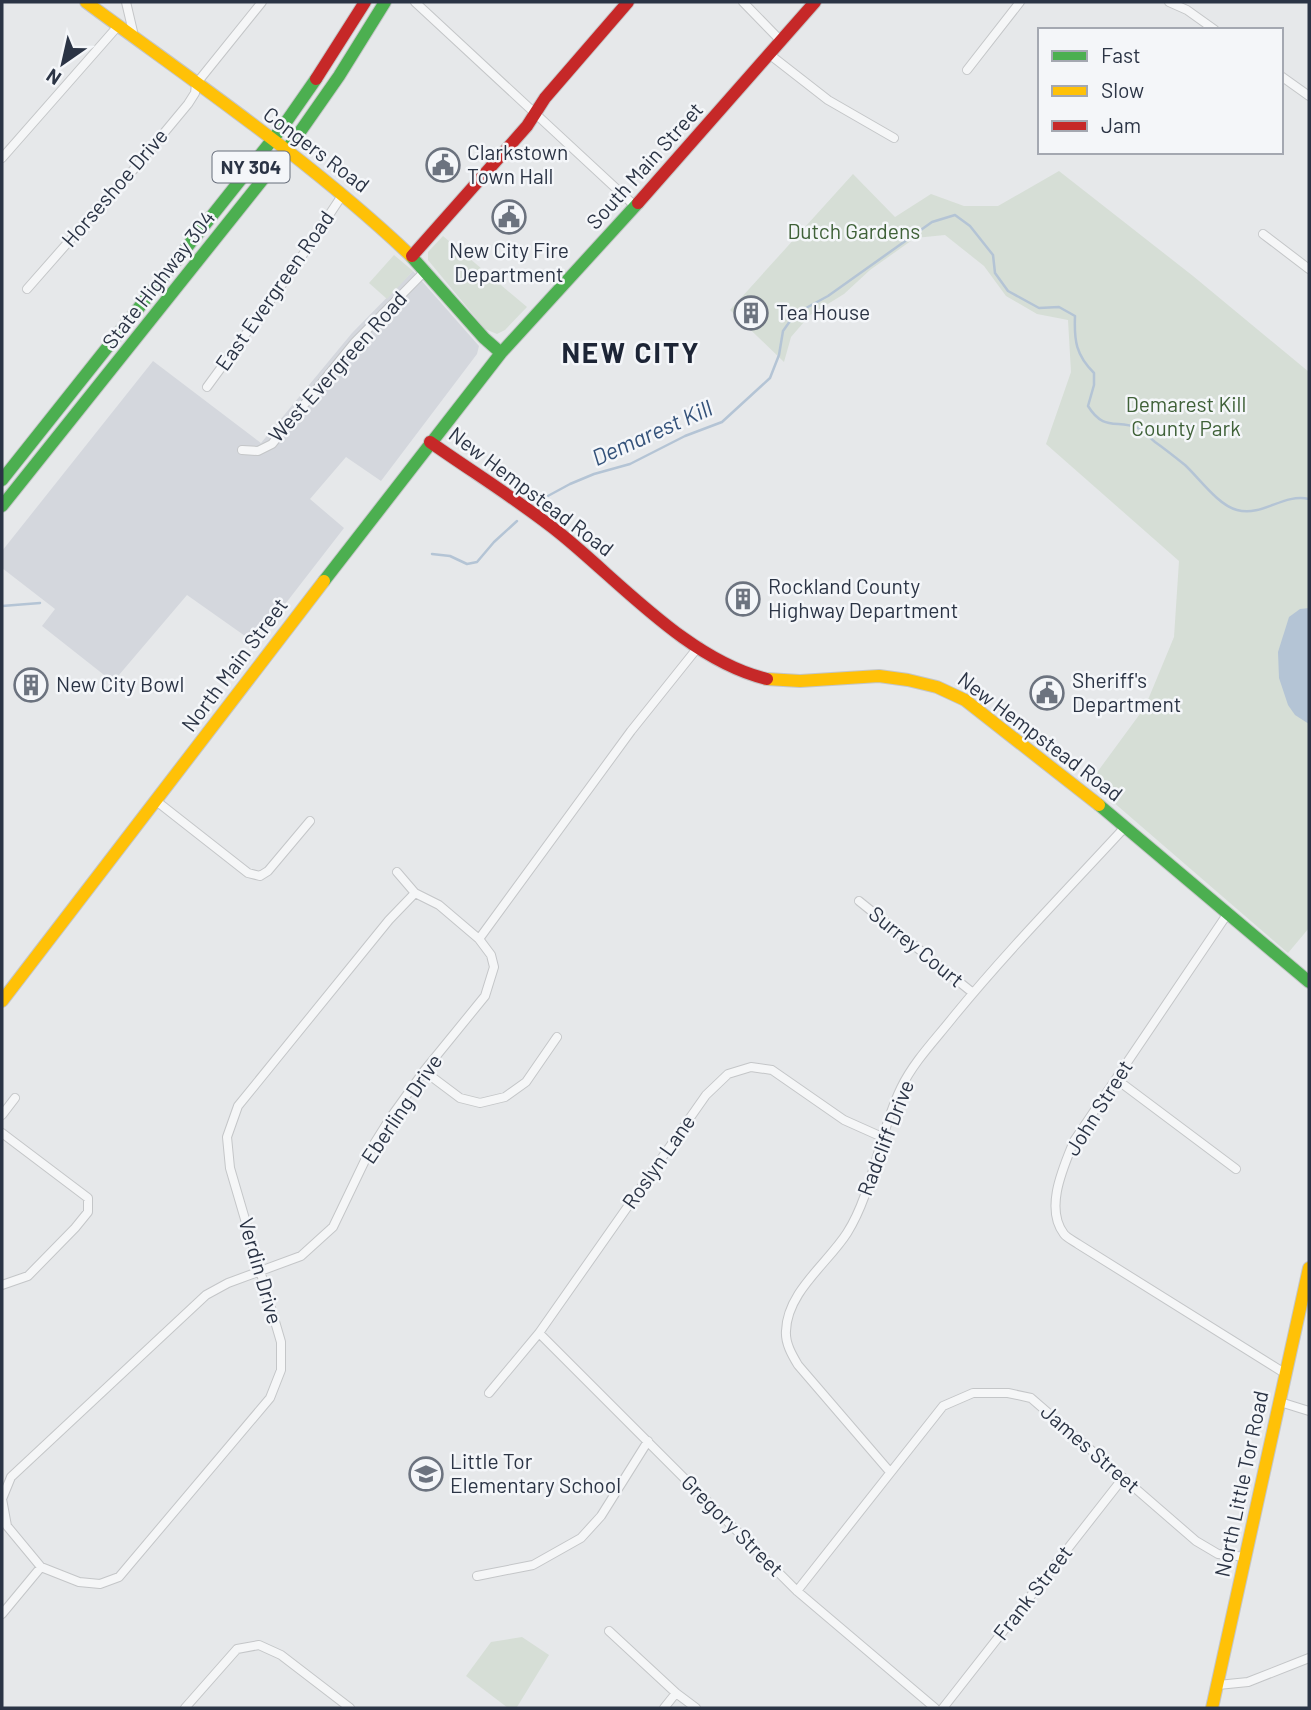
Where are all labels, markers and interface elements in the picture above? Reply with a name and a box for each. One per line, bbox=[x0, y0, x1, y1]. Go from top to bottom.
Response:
north arrow bbox=[28, 28, 98, 98]
legend bbox=[1038, 28, 1283, 154]
text: Fast bbox=[1101, 42, 1141, 67]
text: N bbox=[42, 64, 65, 91]
text: Slow bbox=[1101, 77, 1144, 102]
street label: South Main Street bbox=[580, 96, 707, 234]
street label: Congers Road bbox=[259, 101, 375, 197]
text: Jam bbox=[1101, 112, 1141, 137]
street label: Horseshoe Drive bbox=[56, 123, 172, 251]
place label: Clarkstown Town Hall bbox=[467, 139, 568, 188]
public building icon: Clarkstown Town Hall bbox=[424, 146, 462, 184]
road number: NY 304 bbox=[212, 152, 290, 182]
public building icon: New City Fire Department bbox=[490, 198, 528, 236]
street label: State Highway 304 bbox=[96, 205, 220, 353]
street label: East Evergreen Road bbox=[209, 205, 338, 375]
park label: Dutch Gardens bbox=[788, 218, 920, 243]
place label: New City Fire Department bbox=[449, 237, 569, 286]
street label: West Evergreen Road bbox=[263, 285, 411, 447]
building icon: Tea House bbox=[732, 294, 770, 332]
place label: Tea House bbox=[776, 299, 870, 324]
district label: NEW CITY bbox=[561, 335, 701, 369]
park label: Demarest Kill County Park bbox=[1126, 391, 1246, 440]
water label: Demarest Kill bbox=[587, 393, 716, 471]
street label: New Hempstead Road bbox=[445, 421, 619, 561]
place label: Rockland County Highway Department bbox=[768, 573, 958, 622]
building icon: Rockland County Highway Department bbox=[724, 580, 762, 618]
street label: North Main Street bbox=[175, 592, 292, 736]
building icon: New City Bowl bbox=[12, 666, 50, 704]
street label: New Hempstead Road bbox=[954, 666, 1128, 806]
place label: Sheriff's Department bbox=[1072, 667, 1181, 716]
place label: New City Bowl bbox=[56, 671, 184, 696]
public building icon: Sheriff's Department bbox=[1028, 674, 1066, 712]
street label: Surrey Court bbox=[865, 900, 969, 992]
street label: Eberling Drive bbox=[355, 1049, 447, 1168]
street label: John Street bbox=[1059, 1055, 1137, 1160]
street label: Radcliff Drive bbox=[851, 1076, 918, 1199]
street label: Roslyn Lane bbox=[616, 1109, 699, 1213]
street label: Verdin Drive bbox=[234, 1215, 289, 1327]
street label: North Little Tor Road bbox=[1209, 1388, 1272, 1579]
street label: James Street bbox=[1036, 1398, 1145, 1498]
place label: Little Tor Elementary School bbox=[450, 1448, 621, 1497]
school or university icon: Little Tor Elementary School bbox=[407, 1455, 445, 1493]
street label: Gregory Street bbox=[677, 1469, 789, 1581]
street label: Frank Street bbox=[987, 1540, 1077, 1644]

